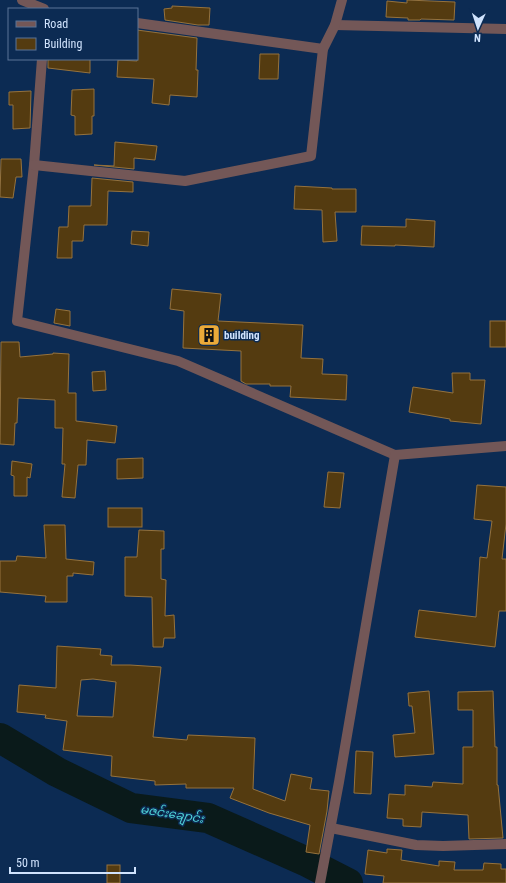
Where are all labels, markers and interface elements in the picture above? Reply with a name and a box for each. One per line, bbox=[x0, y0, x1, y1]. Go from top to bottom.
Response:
legend bbox=[8, 8, 138, 60]
north arrow bbox=[458, 8, 498, 48]
text: Road bbox=[44, 17, 68, 31]
text: N bbox=[474, 31, 481, 44]
text: Building bbox=[44, 37, 82, 51]
building icon: building bbox=[196, 322, 222, 348]
place label: building bbox=[224, 329, 260, 342]
water label: မဇင်းချောင်း bbox=[139, 800, 206, 829]
scale bar bbox=[10, 849, 135, 875]
text: 50 m bbox=[16, 856, 40, 870]

